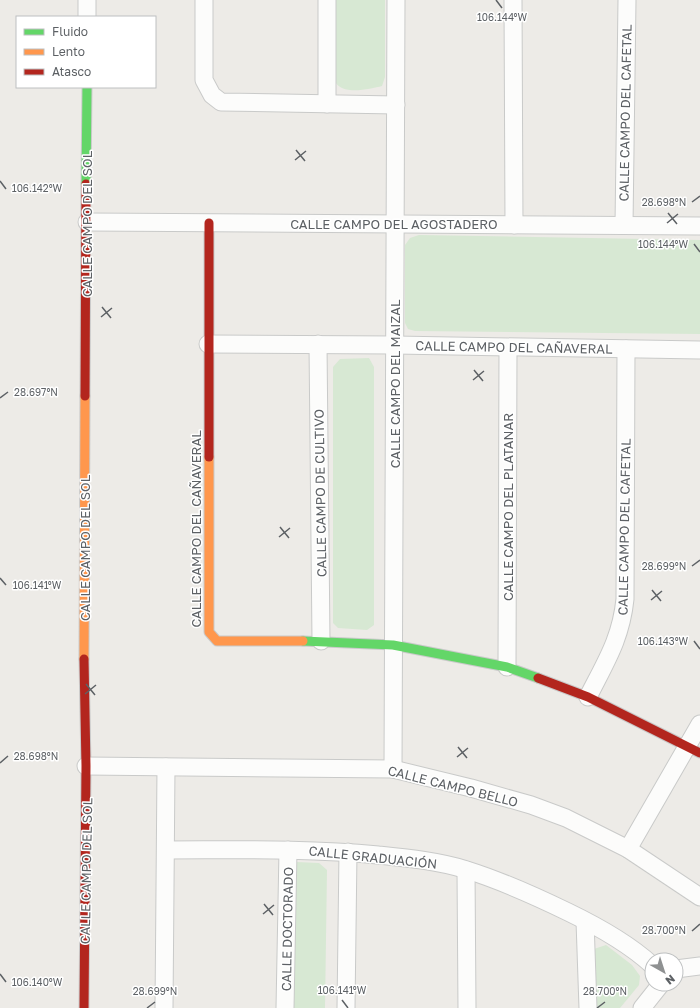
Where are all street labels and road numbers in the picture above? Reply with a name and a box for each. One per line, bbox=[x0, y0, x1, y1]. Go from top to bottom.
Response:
street label: CALLE CAMPO DEL CAFETAL bbox=[615, 24, 635, 202]
street label: CALLE CAMPO DEL SOL bbox=[79, 150, 95, 297]
street label: CALLE CAMPO DEL AGOSTADERO bbox=[290, 216, 498, 232]
street label: CALLE CAMPO DEL MAIZAL bbox=[387, 299, 403, 468]
street label: CALLE CAMPO DEL CAÑAVERAL bbox=[415, 337, 613, 357]
street label: CALLE CAMPO DE CULTIVO bbox=[311, 409, 329, 577]
street label: CALLE CAMPO DEL PLATANAR bbox=[500, 413, 516, 601]
street label: CALLE CAMPO DEL CAÑAVERAL bbox=[188, 430, 204, 628]
street label: CALLE CAMPO DEL CAFETAL bbox=[614, 438, 634, 616]
street label: CALLE CAMPO DEL SOL bbox=[77, 474, 93, 621]
street label: CALLE CAMPO BELLO bbox=[386, 762, 520, 810]
street label: CALLE CAMPO DEL SOL bbox=[77, 797, 95, 944]
street label: CALLE GRADUACIÓN bbox=[308, 842, 438, 872]
street label: CALLE DOCTORADO bbox=[278, 867, 296, 991]

